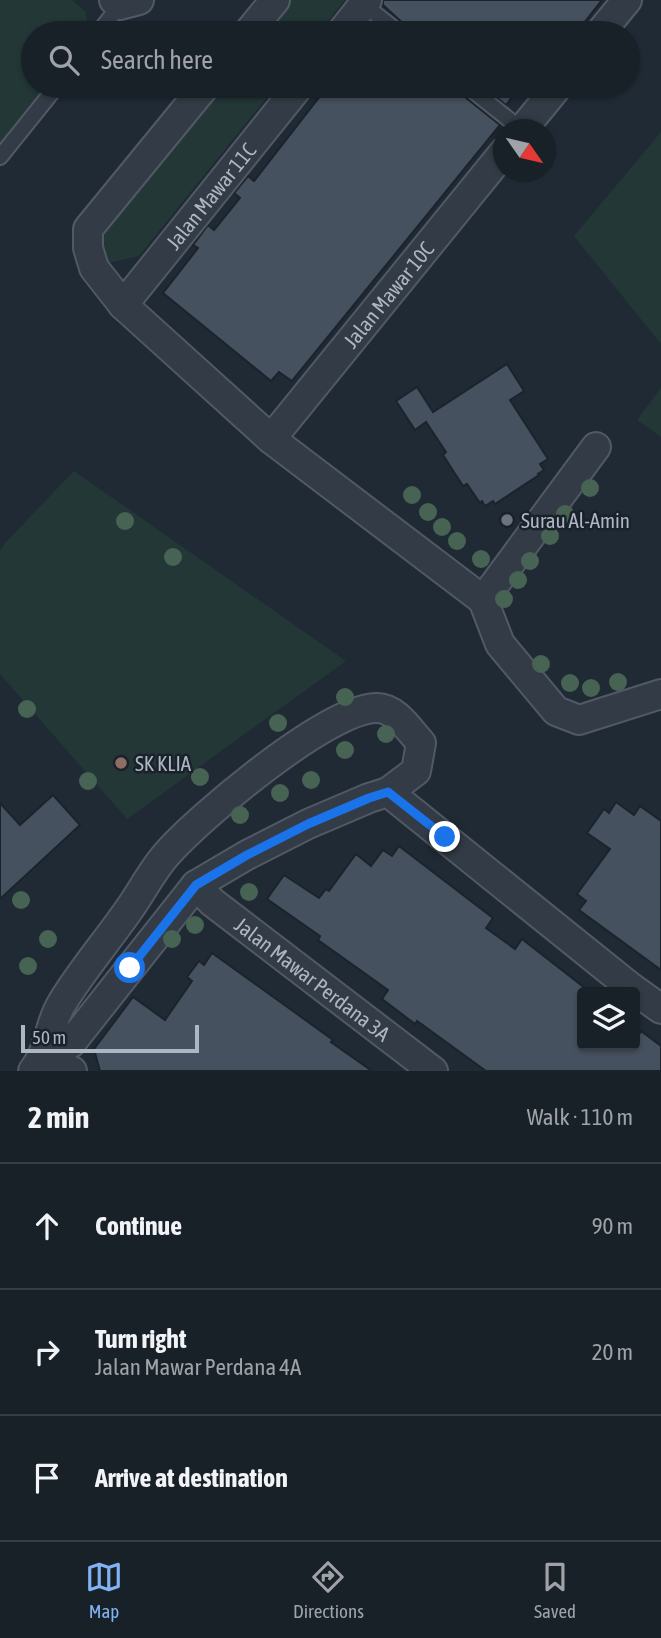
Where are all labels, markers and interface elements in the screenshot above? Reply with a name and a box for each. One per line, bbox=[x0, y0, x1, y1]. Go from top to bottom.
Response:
search box bbox=[21, 21, 640, 98]
icon: search bbox=[45, 41, 83, 79]
text: Search here bbox=[101, 45, 213, 75]
north arrow bbox=[493, 119, 556, 182]
street label: Jalan Mawar 11C bbox=[161, 138, 261, 254]
street label: Jalan Mawar 10C bbox=[338, 236, 439, 352]
place label: Surau Al-Amin bbox=[521, 508, 630, 532]
marker: Surau Al-Amin bbox=[499, 512, 515, 528]
place label: SK KLIA bbox=[135, 751, 192, 775]
marker: SK KLIA bbox=[113, 755, 129, 771]
route end bbox=[429, 821, 460, 852]
street label: Jalan Mawar Perdana 3A bbox=[230, 912, 395, 1046]
route start bbox=[114, 952, 145, 983]
map controls bbox=[577, 987, 640, 1050]
button: layers bbox=[577, 987, 640, 1050]
scale bar bbox=[21, 1022, 200, 1054]
text: 50 m bbox=[32, 1026, 66, 1048]
text: 2 min bbox=[28, 1100, 89, 1134]
text: Walk · 110 m bbox=[527, 1104, 633, 1130]
icon: ahead bbox=[28, 1207, 66, 1245]
text: Continue bbox=[95, 1211, 182, 1241]
text: 90 m bbox=[592, 1213, 633, 1239]
text: Turn right bbox=[95, 1324, 186, 1354]
icon: right bbox=[28, 1333, 66, 1371]
text: 20 m bbox=[592, 1339, 633, 1365]
text: Jalan Mawar Perdana 4A bbox=[95, 1354, 301, 1380]
icon: arrive bbox=[28, 1459, 66, 1497]
text: Arrive at destination bbox=[95, 1463, 288, 1493]
tab: Map bbox=[85, 1558, 123, 1622]
tab: Directions bbox=[293, 1558, 364, 1622]
tab: Saved bbox=[534, 1558, 576, 1622]

